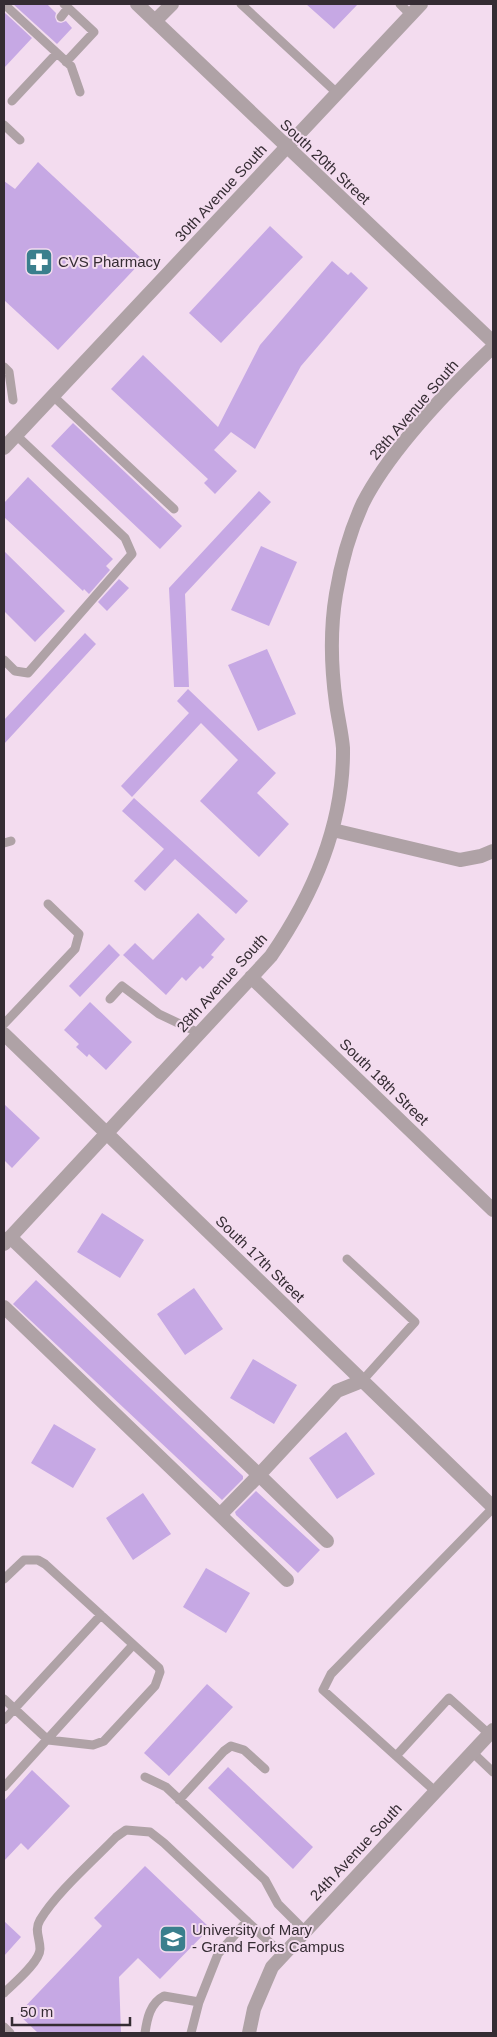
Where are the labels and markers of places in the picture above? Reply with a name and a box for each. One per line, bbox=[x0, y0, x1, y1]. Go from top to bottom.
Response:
pharmacy icon: CVS Pharmacy bbox=[24, 247, 54, 277]
place label: CVS Pharmacy bbox=[58, 253, 161, 270]
place label: University of Mary - Grand Forks Campus bbox=[192, 1921, 345, 1955]
school or university icon: University of Mary - Grand Forks Campus bbox=[158, 1924, 188, 1954]

